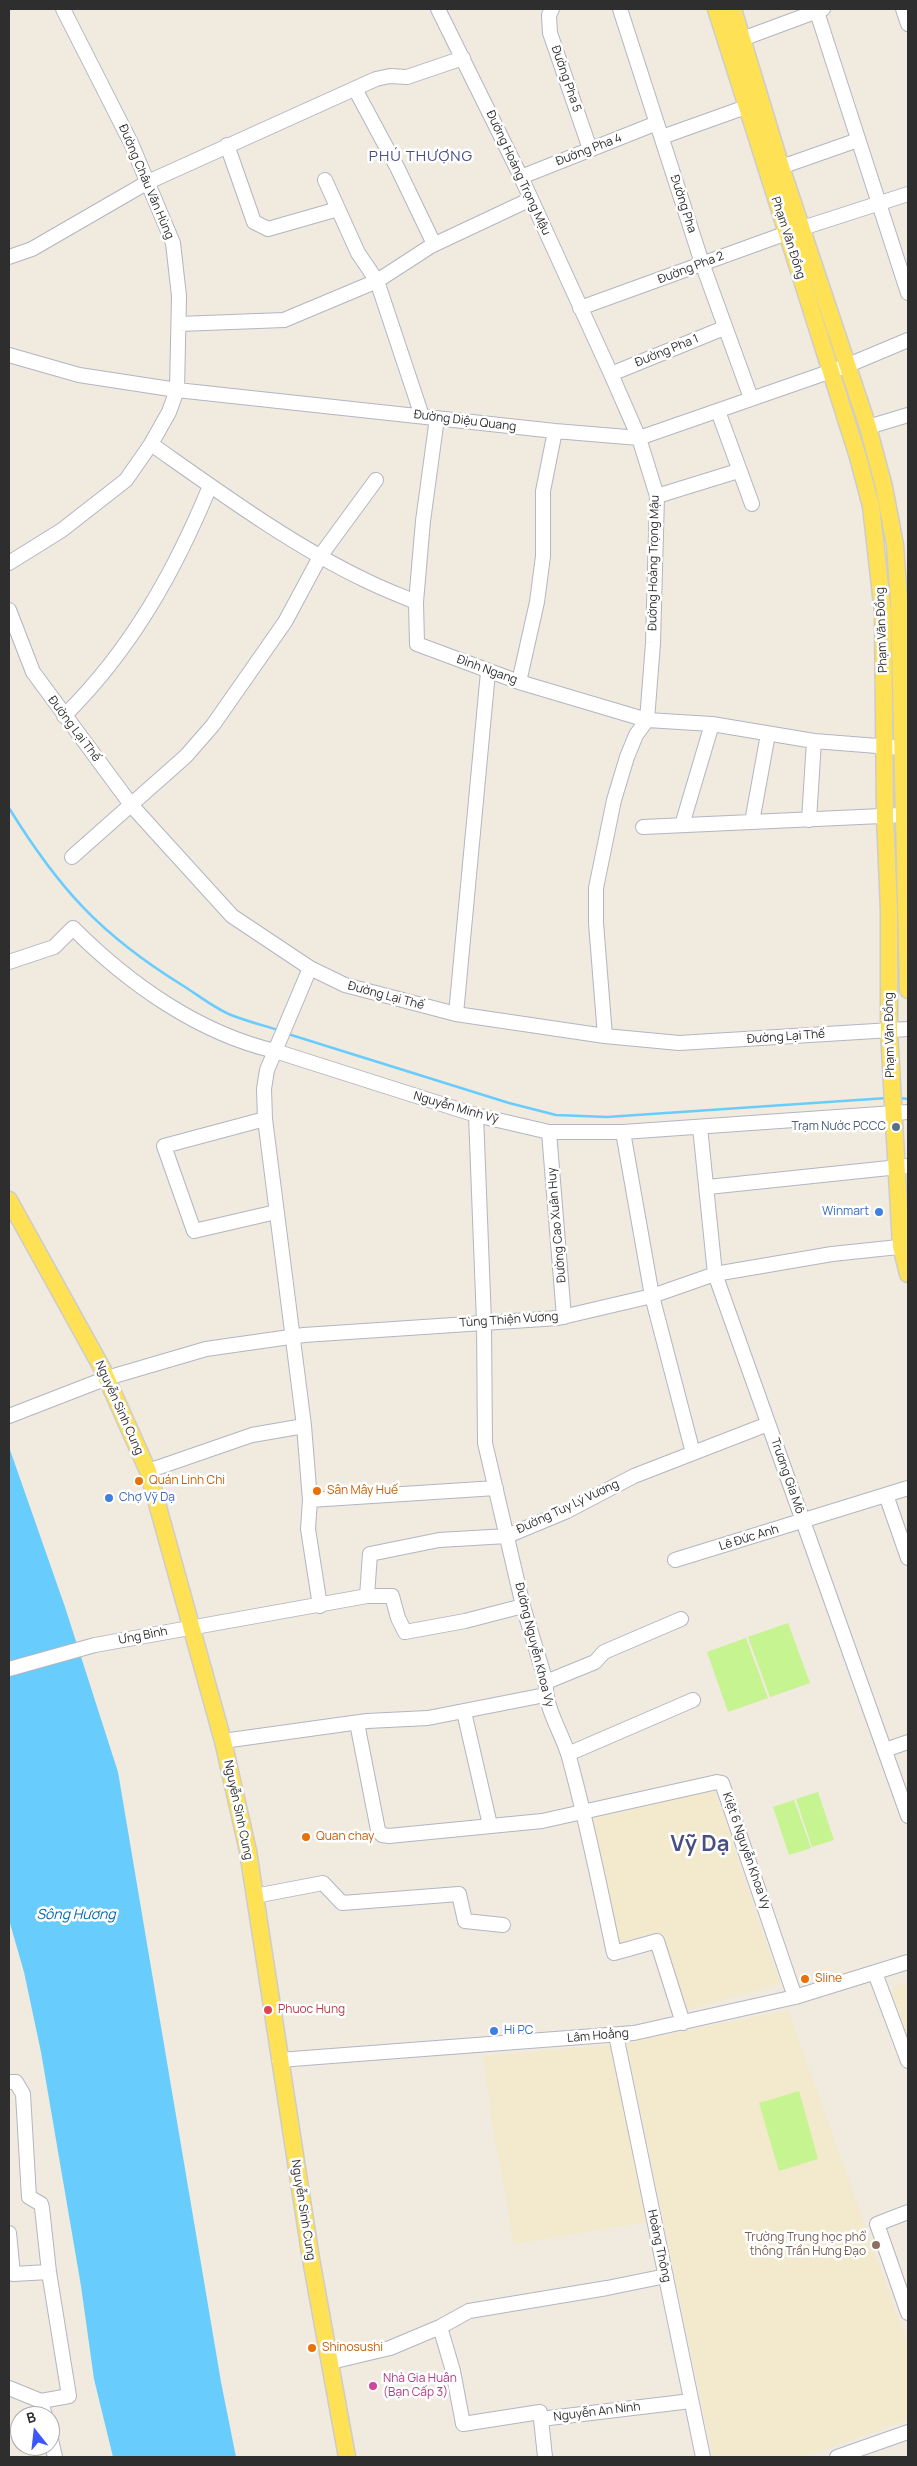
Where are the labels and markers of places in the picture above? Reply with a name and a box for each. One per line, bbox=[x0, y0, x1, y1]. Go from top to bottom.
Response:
place label: Trạm Nước PCCC bbox=[791, 1120, 886, 1134]
marker: Trạm Nước PCCC bbox=[890, 1121, 902, 1133]
place label: Winmart bbox=[822, 1205, 869, 1219]
marker: Winmart bbox=[873, 1206, 885, 1218]
place label: Quán Linh Chi bbox=[149, 1474, 225, 1488]
marker: Quán Linh Chi bbox=[133, 1475, 145, 1487]
place label: Sân Mây Huế bbox=[327, 1484, 398, 1498]
marker: Sân Mây Huế bbox=[311, 1485, 323, 1497]
place label: Chợ Vỹ Dạ bbox=[119, 1491, 175, 1505]
marker: Chợ Vỹ Dạ bbox=[103, 1492, 115, 1504]
place label: Quan chay bbox=[316, 1830, 374, 1844]
marker: Quan chay bbox=[300, 1831, 312, 1843]
place label: Sline bbox=[815, 1972, 842, 1986]
marker: Sline bbox=[799, 1973, 811, 1985]
place label: Phuoc Hung bbox=[278, 2003, 345, 2017]
marker: Phuoc Hung bbox=[262, 2004, 274, 2016]
place label: Hi PC bbox=[504, 2024, 533, 2038]
marker: Hi PC bbox=[488, 2025, 500, 2037]
place label: Trường Trung học phổ thông Trần Hưng Đạo bbox=[745, 2231, 866, 2259]
marker: Trường Trung học phổ thông Trần Hưng Đạo bbox=[870, 2239, 882, 2251]
place label: Shinosushi bbox=[322, 2341, 383, 2355]
marker: Shinosushi bbox=[306, 2342, 318, 2354]
place label: Nhà Gia Huân (Bạn Cấp 3) bbox=[383, 2372, 457, 2400]
marker: Nhà Gia Huân (Bạn Cấp 3) bbox=[367, 2380, 379, 2392]

